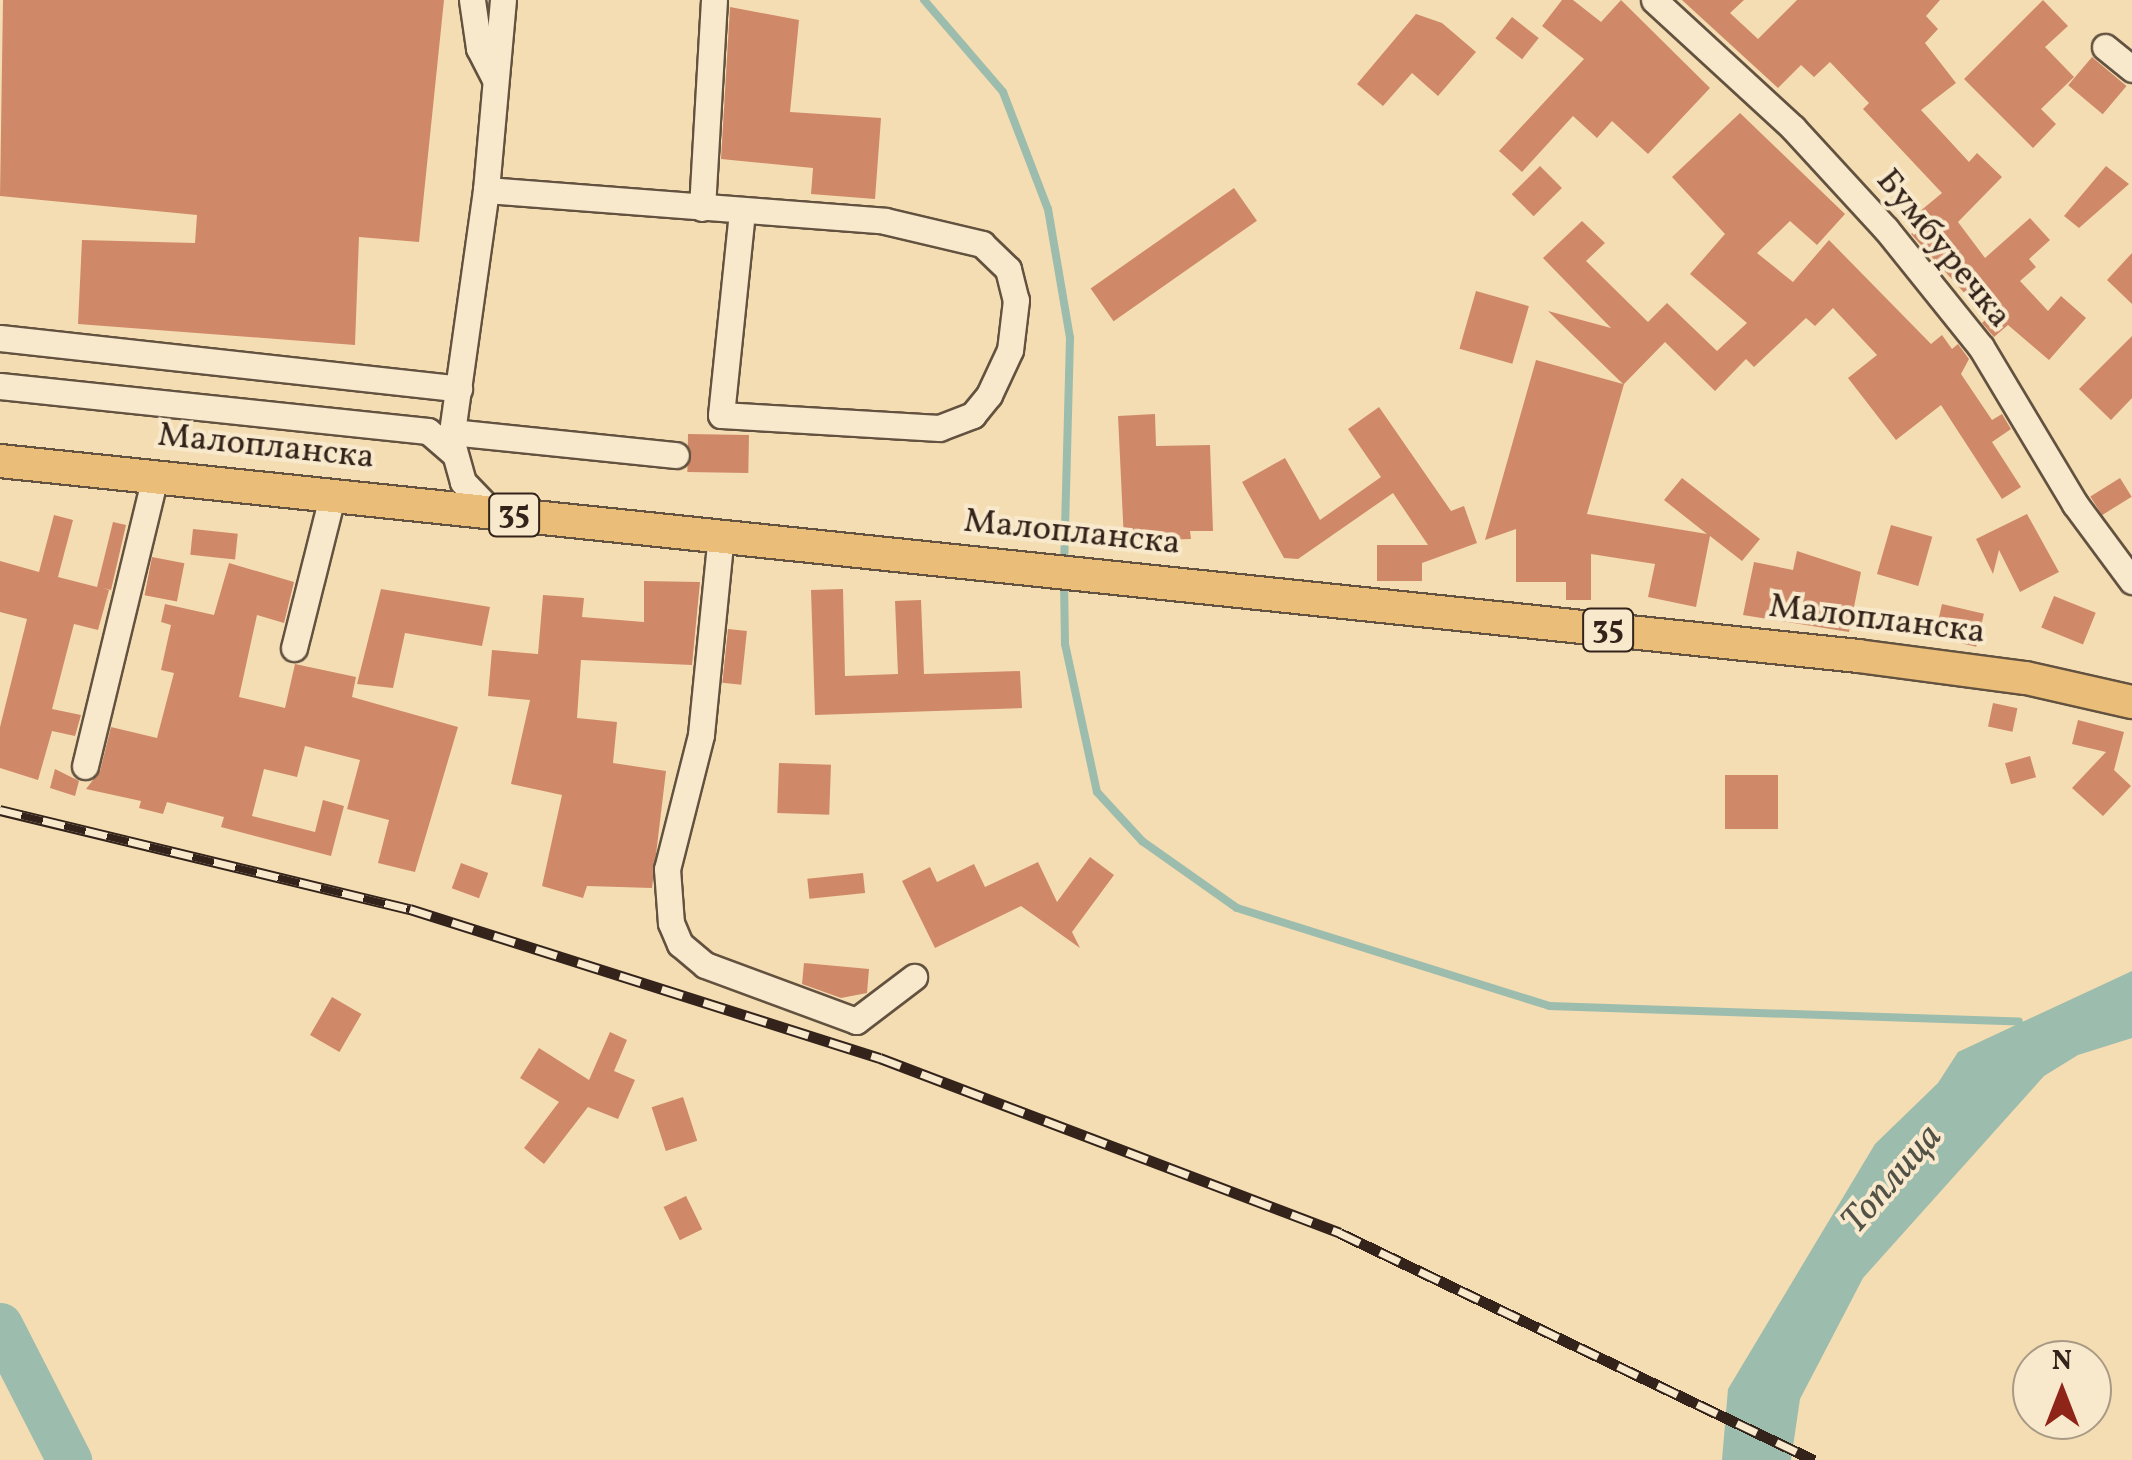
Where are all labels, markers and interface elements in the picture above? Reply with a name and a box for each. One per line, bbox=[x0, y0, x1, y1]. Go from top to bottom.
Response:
street label: Бумбуречка bbox=[1866, 161, 2020, 337]
street label: Малопланска bbox=[156, 415, 376, 479]
road number: 35 bbox=[486, 488, 542, 542]
street label: Малопланска bbox=[962, 501, 1182, 565]
street label: Малопланска bbox=[1766, 586, 1988, 654]
road number: 35 bbox=[1580, 603, 1636, 657]
water label: Топлица bbox=[1833, 1116, 1953, 1244]
north arrow bbox=[2012, 1340, 2112, 1440]
text: N bbox=[2052, 1342, 2072, 1381]

